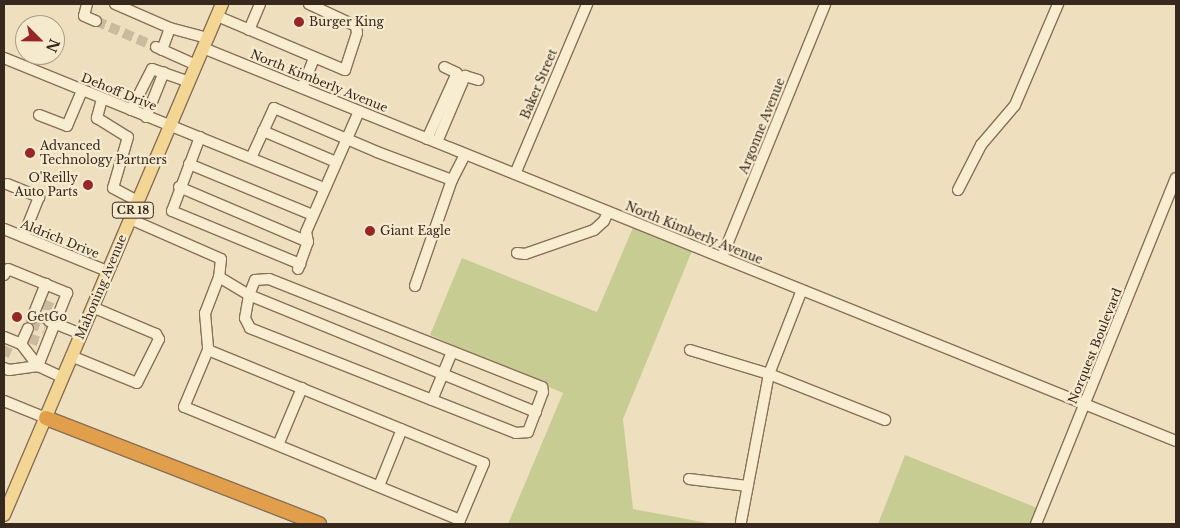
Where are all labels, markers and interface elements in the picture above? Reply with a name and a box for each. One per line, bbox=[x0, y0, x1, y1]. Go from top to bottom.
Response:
north arrow bbox=[15, 15, 65, 65]
place label: Burger King bbox=[309, 15, 384, 29]
marker: Burger King bbox=[293, 16, 305, 28]
text: N bbox=[42, 36, 64, 55]
street label: North Kimberly Avenue bbox=[248, 47, 390, 115]
street label: Baker Street bbox=[518, 47, 560, 121]
street label: Dehoff Drive bbox=[79, 70, 159, 114]
street label: Argonne Avenue bbox=[736, 76, 788, 176]
place label: Advanced Technology Partners bbox=[40, 139, 167, 167]
marker: Advanced Technology Partners bbox=[24, 147, 36, 159]
place label: O'Reilly Auto Parts bbox=[15, 171, 78, 199]
marker: O'Reilly Auto Parts bbox=[82, 179, 94, 191]
street label: North Kimberly Avenue bbox=[623, 199, 765, 267]
road number: CR 18 bbox=[110, 202, 156, 218]
street label: Aldrich Drive bbox=[19, 217, 101, 261]
place label: Giant Eagle bbox=[380, 224, 451, 238]
marker: Giant Eagle bbox=[364, 225, 376, 237]
street label: Mahoning Avenue bbox=[72, 232, 130, 342]
street label: Norquest Boulevard bbox=[1065, 286, 1125, 406]
place label: GetGo bbox=[27, 310, 67, 324]
marker: GetGo bbox=[11, 311, 23, 323]

